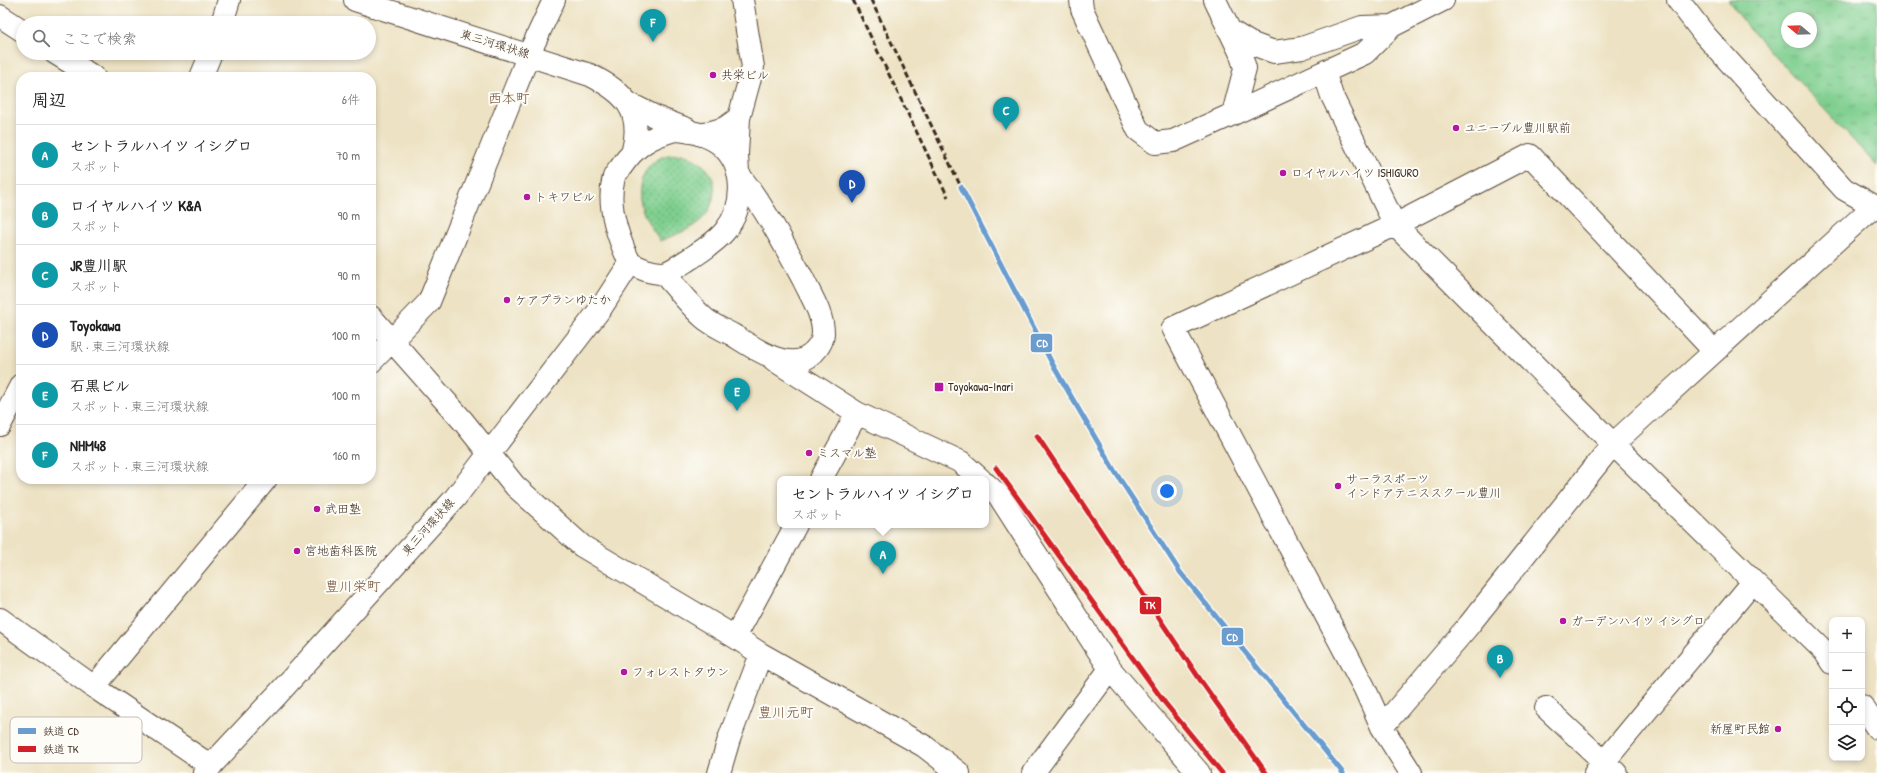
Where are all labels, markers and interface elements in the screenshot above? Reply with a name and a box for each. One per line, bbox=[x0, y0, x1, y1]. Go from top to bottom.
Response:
pin: F bbox=[640, 9, 666, 42]
north arrow bbox=[1781, 12, 1817, 48]
search box bbox=[16, 16, 376, 60]
street label: 東三河環状線 bbox=[458, 25, 532, 62]
icon: search bbox=[30, 27, 52, 49]
text: ここで検索 bbox=[62, 28, 137, 49]
place label: 共栄ビル bbox=[721, 66, 769, 83]
marker: 共栄ビル bbox=[708, 70, 718, 80]
text: 周辺 bbox=[32, 88, 66, 111]
district label: 西本町 bbox=[488, 88, 530, 107]
text: 6件 bbox=[342, 90, 360, 108]
pin: C bbox=[993, 97, 1019, 130]
place label: ユニーブル豊川駅前 bbox=[1464, 119, 1571, 136]
marker: ユニーブル豊川駅前 bbox=[1451, 123, 1461, 133]
text: セントラルハイツ イシグロ bbox=[70, 135, 253, 156]
text: A bbox=[42, 146, 48, 164]
text: 70 m bbox=[336, 146, 360, 164]
text: スポット bbox=[70, 157, 122, 175]
place label: ロイヤルハイツ ISHIGURO bbox=[1291, 164, 1419, 181]
marker: ロイヤルハイツ ISHIGURO bbox=[1278, 168, 1288, 178]
pin: D bbox=[839, 170, 865, 203]
place label: トキワビル bbox=[535, 188, 595, 205]
marker: トキワビル bbox=[522, 192, 532, 202]
text: ロイヤルハイツ K&A bbox=[70, 195, 201, 216]
text: B bbox=[42, 206, 48, 224]
text: 90 m bbox=[338, 206, 360, 224]
text: スポット bbox=[70, 217, 122, 235]
text: JR豊川駅 bbox=[70, 255, 127, 276]
text: C bbox=[41, 266, 49, 284]
text: 90 m bbox=[338, 266, 360, 284]
text: スポット bbox=[70, 277, 122, 295]
place label: ケアプランゆたか bbox=[515, 291, 611, 308]
marker: ケアプランゆたか bbox=[502, 295, 512, 305]
text: Toyokawa bbox=[70, 315, 120, 336]
text: D bbox=[42, 326, 48, 344]
text: 100 m bbox=[332, 326, 360, 344]
line badge: CD bbox=[1030, 333, 1053, 353]
text: CD bbox=[1036, 336, 1048, 350]
text: 駅 · 東三河環状線 bbox=[70, 337, 170, 355]
text: 石黒ビル bbox=[70, 375, 130, 396]
pin: E bbox=[724, 378, 750, 411]
place label: Toyokawa-Inari bbox=[948, 378, 1013, 395]
marker: Toyokawa-Inari bbox=[933, 381, 945, 393]
text: E bbox=[42, 386, 48, 404]
text: 100 m bbox=[332, 386, 360, 404]
text: スポット · 東三河環状線 bbox=[70, 397, 209, 415]
text: NHM48 bbox=[70, 435, 106, 456]
place label: ミスマル塾 bbox=[817, 444, 877, 461]
text: F bbox=[43, 446, 47, 464]
text: 160 m bbox=[332, 446, 360, 464]
marker: ミスマル塾 bbox=[804, 448, 814, 458]
text: スポット · 東三河環状線 bbox=[70, 457, 209, 475]
place label: サーラスポーツ インドアテニススクール豊川 bbox=[1346, 470, 1502, 501]
popup bbox=[777, 476, 989, 528]
your location bbox=[1157, 481, 1177, 501]
marker: サーラスポーツ インドアテニススクール豊川 bbox=[1333, 481, 1343, 491]
text: セントラルハイツ イシグロ bbox=[792, 483, 974, 504]
street label: 東三河環状線 bbox=[397, 494, 458, 559]
place label: 武田塾 bbox=[325, 500, 361, 517]
marker: 武田塾 bbox=[312, 504, 322, 514]
text: スポット bbox=[792, 505, 844, 523]
pin: A bbox=[870, 541, 896, 574]
place label: 宮地歯科医院 bbox=[305, 542, 377, 559]
marker: 宮地歯科医院 bbox=[292, 546, 302, 556]
district label: 豊川栄町 bbox=[325, 576, 381, 595]
line badge: TK bbox=[1139, 596, 1162, 615]
text: TK bbox=[1144, 598, 1156, 612]
place label: ガーデンハイツ イシグロ bbox=[1571, 612, 1705, 629]
marker: ガーデンハイツ イシグロ bbox=[1558, 616, 1568, 626]
map controls bbox=[1829, 617, 1865, 761]
button: + bbox=[1829, 617, 1865, 653]
line badge: CD bbox=[1221, 627, 1244, 646]
text: CD bbox=[1226, 630, 1238, 644]
pin: B bbox=[1487, 645, 1513, 678]
button: − bbox=[1829, 653, 1865, 689]
place label: フォレストタウン bbox=[632, 663, 729, 680]
marker: フォレストタウン bbox=[619, 667, 629, 677]
button: locate bbox=[1829, 689, 1865, 725]
district label: 豊川元町 bbox=[758, 702, 814, 721]
legend bbox=[10, 717, 142, 763]
place label: 新屋町民館 bbox=[1710, 720, 1770, 737]
text: 鉄道 CD bbox=[43, 724, 80, 738]
marker: 新屋町民館 bbox=[1773, 724, 1783, 734]
button: layers bbox=[1829, 725, 1865, 761]
text: 鉄道 TK bbox=[43, 742, 79, 756]

